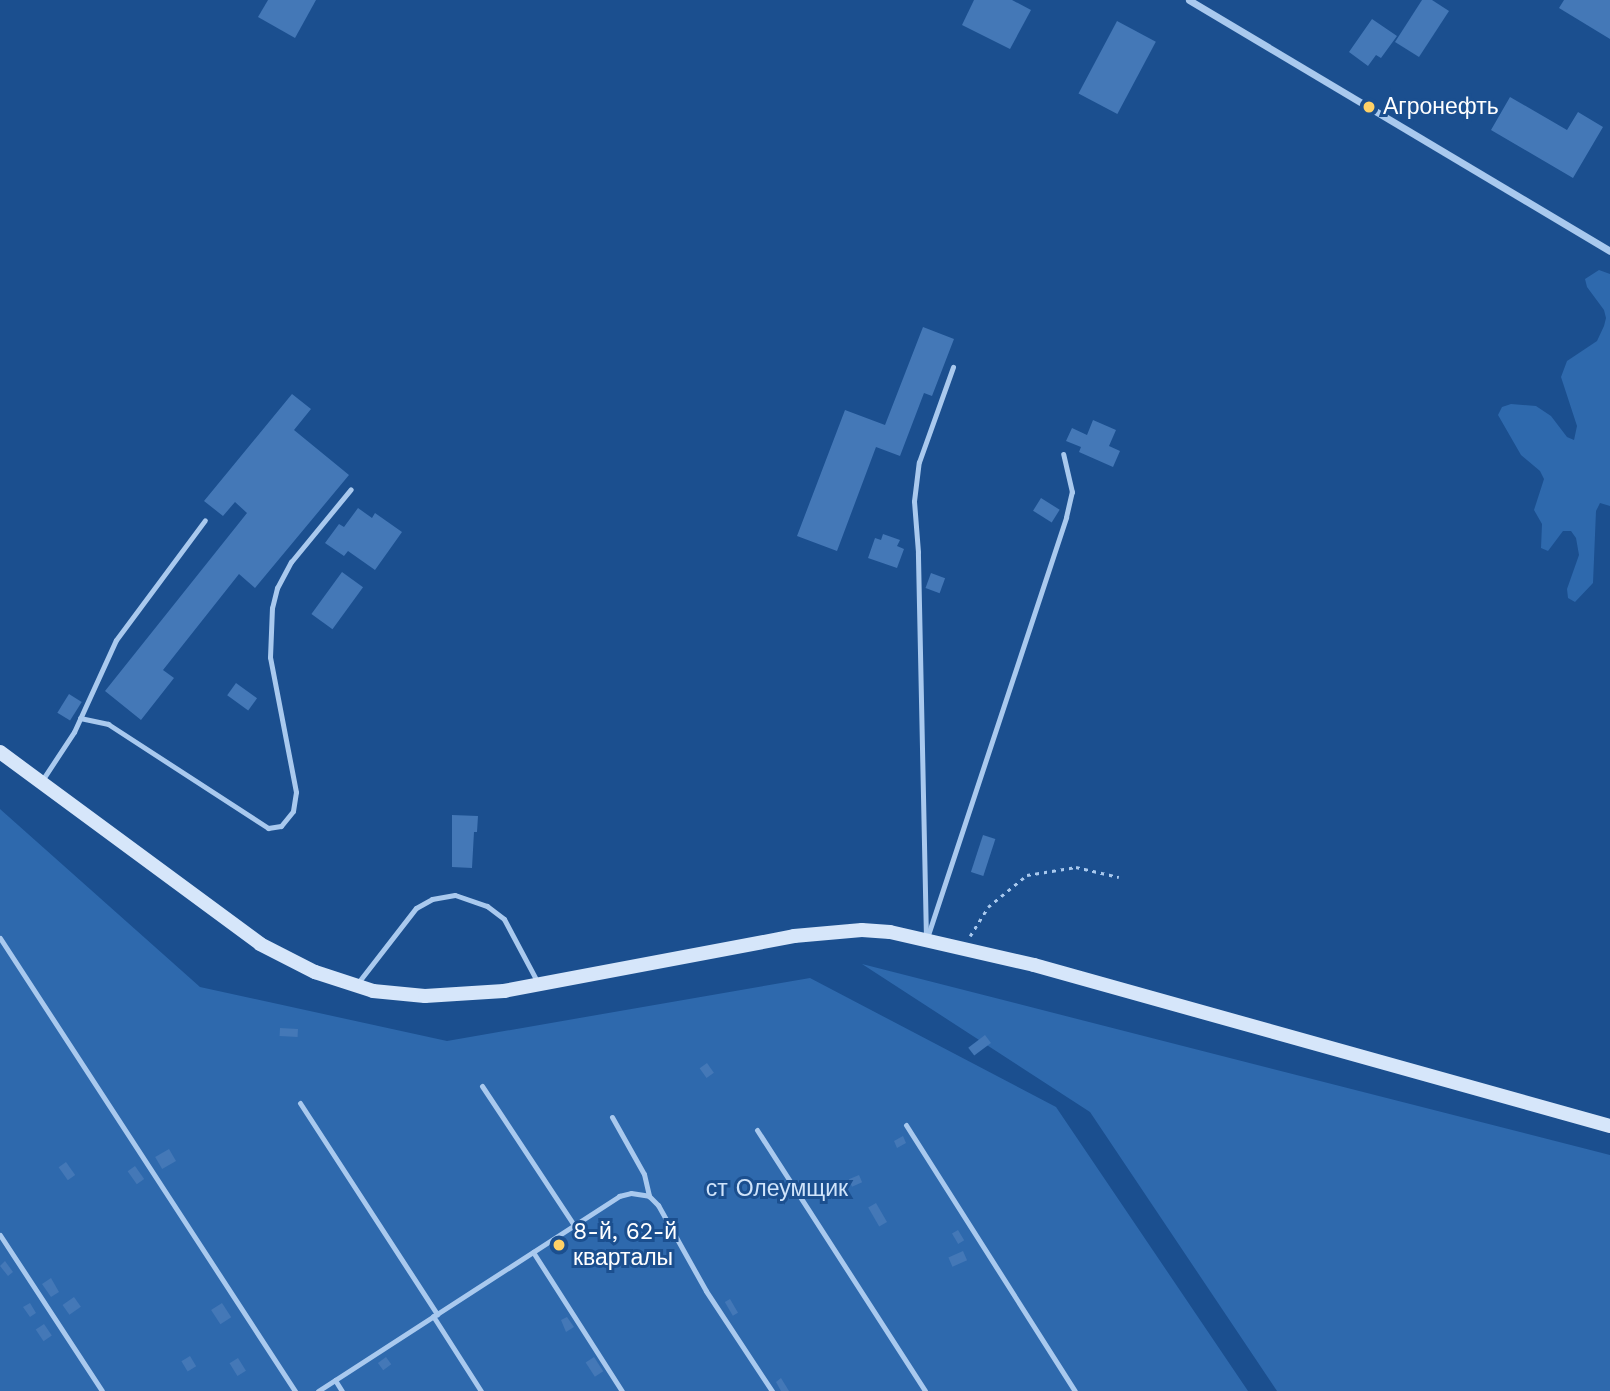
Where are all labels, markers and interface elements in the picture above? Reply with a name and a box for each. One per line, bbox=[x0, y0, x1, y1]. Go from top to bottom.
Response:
place label: Агронефть bbox=[1383, 93, 1499, 121]
marker: Агронефть bbox=[1361, 99, 1377, 115]
park label: ст Олеумщик bbox=[706, 1175, 848, 1203]
place label: 8-й, 62-й кварталы bbox=[573, 1218, 677, 1272]
marker: 8-й, 62-й кварталы bbox=[551, 1237, 567, 1253]

